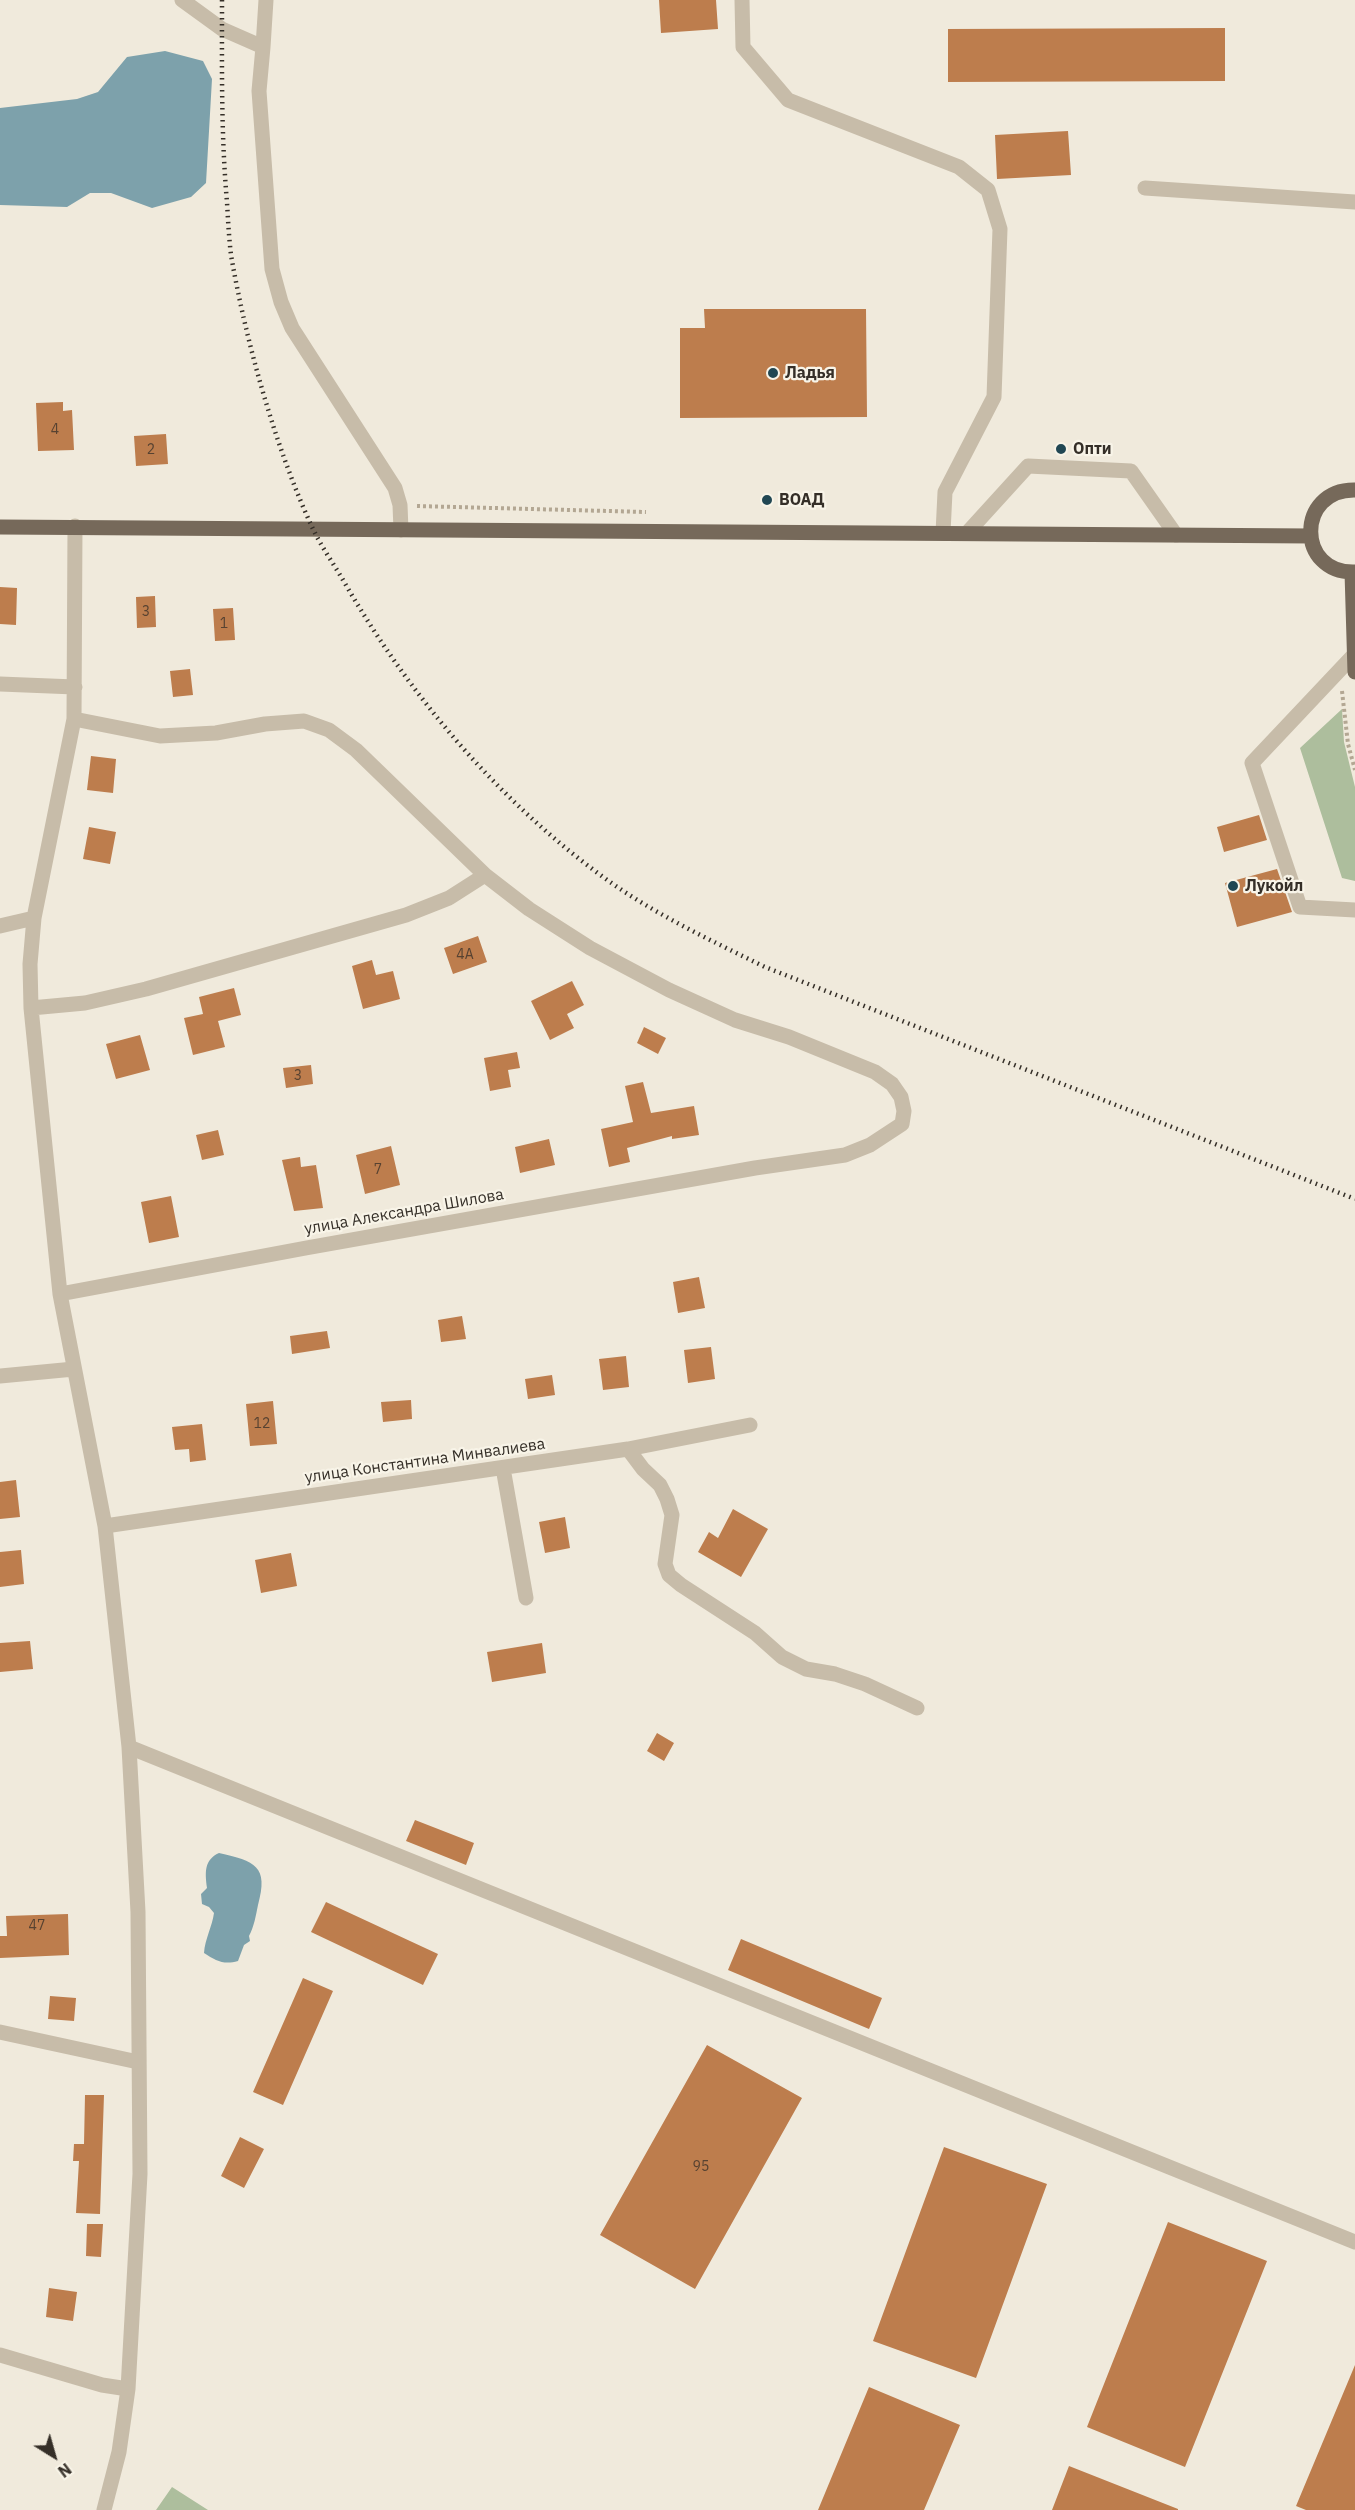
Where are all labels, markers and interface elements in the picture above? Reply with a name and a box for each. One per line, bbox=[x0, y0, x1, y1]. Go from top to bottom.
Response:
place label: Ладья bbox=[785, 363, 835, 383]
marker: Ладья bbox=[766, 366, 780, 380]
house number: 4 bbox=[51, 422, 59, 438]
place label: Опти bbox=[1073, 439, 1112, 459]
house number: 2 bbox=[147, 442, 155, 458]
marker: Опти bbox=[1054, 442, 1068, 456]
place label: ВОАД bbox=[779, 490, 825, 510]
marker: ВОАД bbox=[760, 493, 774, 507]
house number: 3 bbox=[142, 604, 150, 620]
house number: 1 bbox=[220, 616, 228, 632]
place label: Лукойл bbox=[1245, 876, 1303, 896]
marker: Лукойл bbox=[1226, 879, 1240, 893]
house number: 4А bbox=[456, 947, 474, 963]
house number: 3 bbox=[294, 1068, 302, 1084]
house number: 7 bbox=[374, 1162, 382, 1178]
street label: улица Александра Шилова bbox=[303, 1185, 505, 1239]
house number: 12 bbox=[254, 1416, 270, 1432]
street label: улица Константина Минвалиева bbox=[303, 1435, 547, 1487]
house number: 47 bbox=[29, 1918, 45, 1934]
house number: 95 bbox=[693, 2159, 709, 2175]
north arrow bbox=[24, 2426, 84, 2486]
text: N bbox=[54, 2459, 75, 2482]

